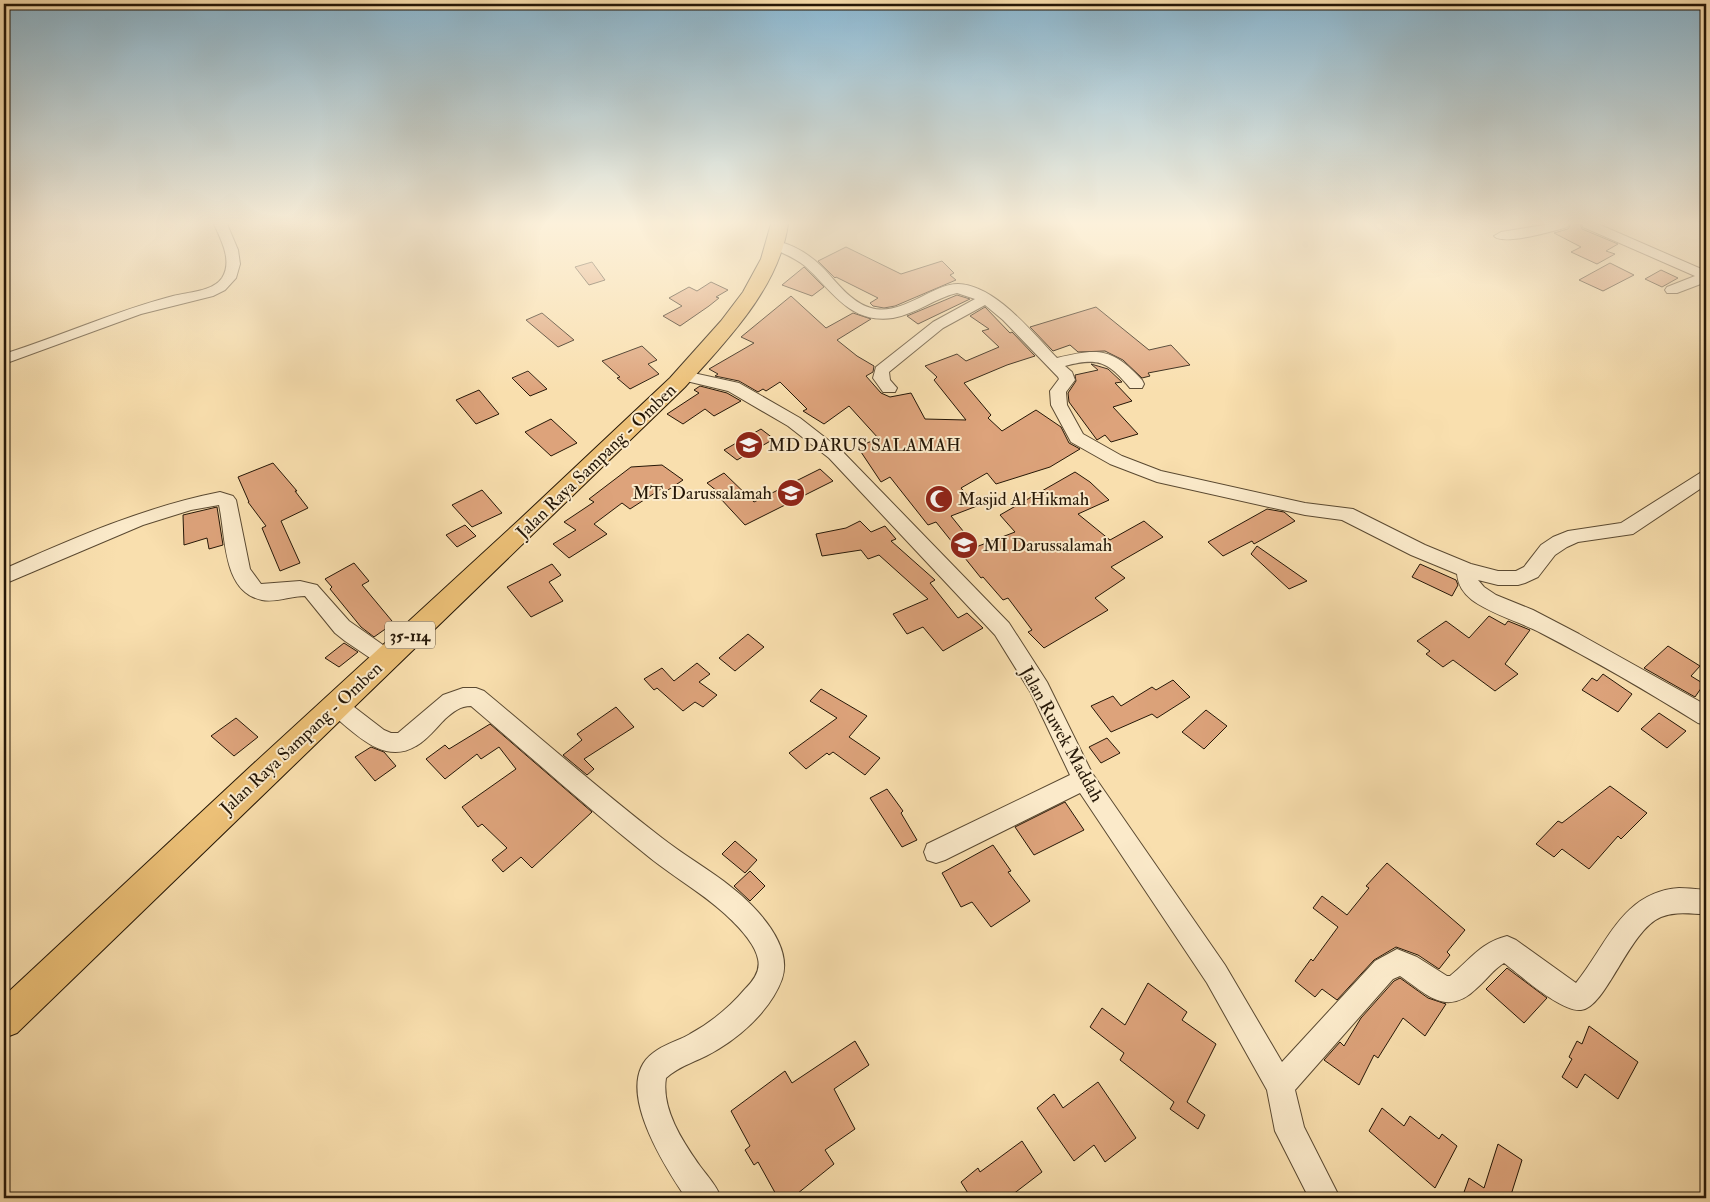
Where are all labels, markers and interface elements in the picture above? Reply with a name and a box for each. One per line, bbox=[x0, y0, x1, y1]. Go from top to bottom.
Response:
street label: Jalan Raya Sampang - Omben bbox=[511, 379, 681, 545]
school or university icon: MD DARUS SALAMAH bbox=[734, 430, 764, 460]
place label: MD DARUS SALAMAH bbox=[768, 434, 961, 457]
school or university icon: MTs Darussalamah bbox=[776, 478, 806, 508]
place label: MTs Darussalamah bbox=[632, 482, 773, 505]
mosque icon: Masjid Al Hikmah bbox=[924, 484, 954, 514]
place label: Masjid Al Hikmah bbox=[958, 488, 1090, 511]
school or university icon: MI Darussalamah bbox=[949, 530, 979, 560]
place label: MI Darussalamah bbox=[983, 534, 1113, 557]
road number: 35-114 bbox=[385, 622, 435, 648]
street label: Jalan Raya Sampang - Omben bbox=[215, 657, 387, 820]
street label: Jalan Ruwek Maddah bbox=[1014, 662, 1109, 807]

